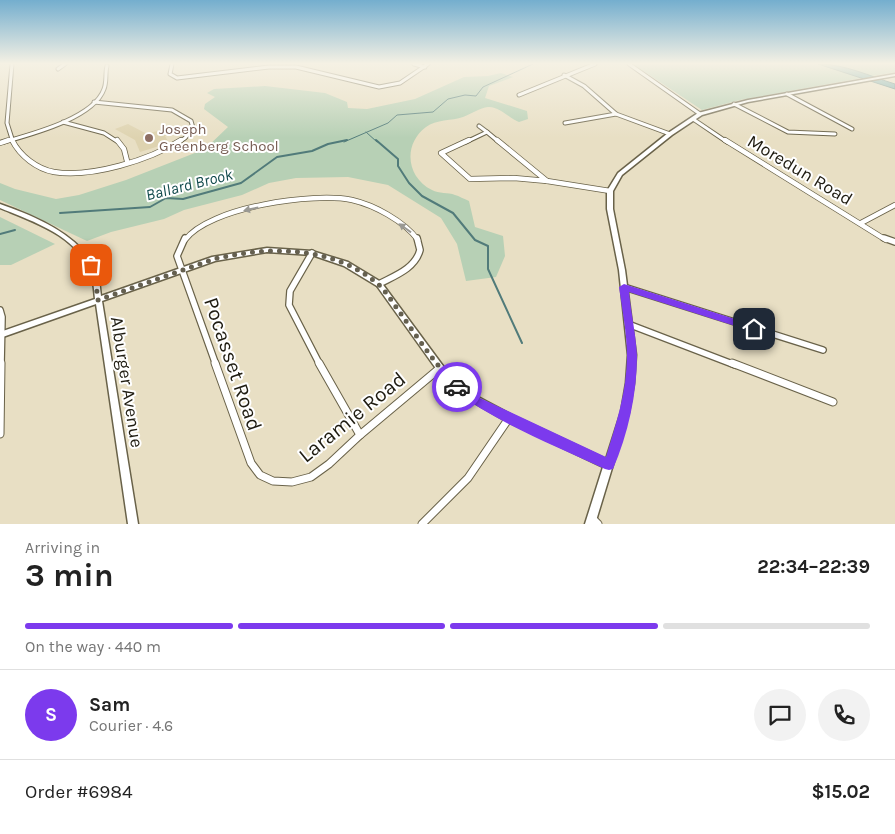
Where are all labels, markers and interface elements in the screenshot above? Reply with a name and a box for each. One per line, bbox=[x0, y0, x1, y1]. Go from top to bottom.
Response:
place label: Joseph Greenberg School bbox=[159, 120, 279, 155]
street label: Moredun Road bbox=[743, 130, 857, 210]
marker: Joseph Greenberg School bbox=[143, 132, 155, 144]
water label: Ballard Brook bbox=[144, 164, 235, 204]
one-way arrow bbox=[244, 205, 259, 213]
one-way arrow bbox=[399, 222, 412, 233]
pin bbox=[70, 244, 112, 286]
icon: bag bbox=[77, 251, 105, 279]
street label: Pocasset Road bbox=[199, 294, 267, 434]
pin bbox=[733, 308, 775, 350]
street label: Alburger Avenue bbox=[106, 315, 148, 449]
icon: home bbox=[740, 315, 768, 343]
courier bbox=[432, 362, 482, 412]
street label: Laramie Road bbox=[294, 367, 410, 467]
icon: car bbox=[443, 373, 471, 401]
text: Arriving in bbox=[25, 538, 100, 557]
text: 22:34–22:39 bbox=[757, 556, 870, 578]
text: 3 min bbox=[25, 557, 114, 594]
text: On the way · 440 m bbox=[25, 637, 161, 656]
button: chat bbox=[754, 689, 806, 741]
button: phone bbox=[818, 689, 870, 741]
text: Sam bbox=[89, 694, 130, 716]
text: S bbox=[45, 704, 57, 726]
text: Courier · 4.6 bbox=[89, 716, 173, 735]
text: Order #6984 bbox=[25, 781, 133, 803]
text: $15.02 bbox=[811, 781, 870, 803]

